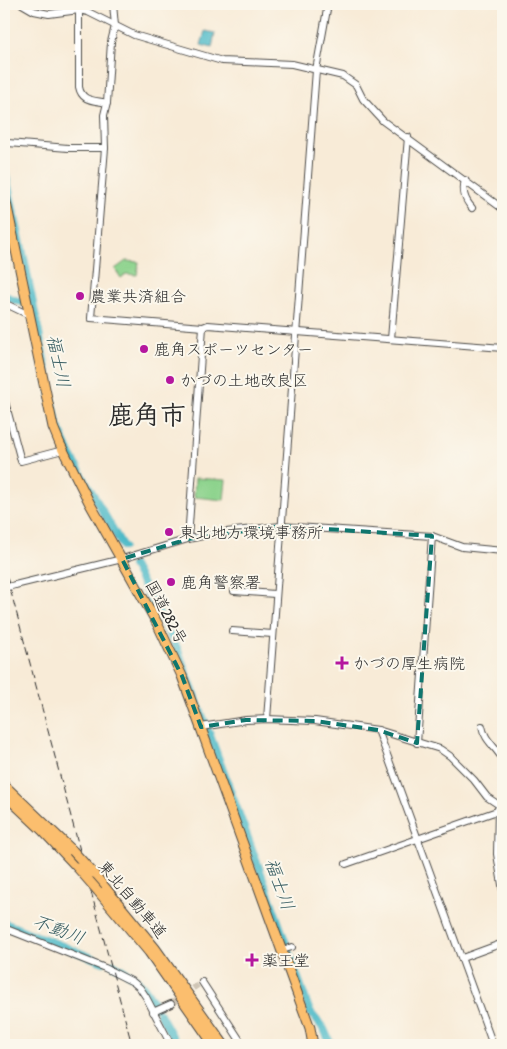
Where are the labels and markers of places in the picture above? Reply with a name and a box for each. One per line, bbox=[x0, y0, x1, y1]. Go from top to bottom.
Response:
place label: 農業共済組合 bbox=[90, 285, 186, 307]
marker: 農業共済組合 bbox=[74, 290, 86, 302]
place label: 鹿角スポーツセンター bbox=[154, 338, 313, 360]
marker: 鹿角スポーツセンター bbox=[138, 343, 150, 355]
place label: かづの土地改良区 bbox=[180, 369, 308, 391]
marker: かづの土地改良区 bbox=[164, 374, 176, 386]
place label: 東北地方環境事務所 bbox=[179, 521, 323, 543]
marker: 東北地方環境事務所 bbox=[163, 526, 175, 538]
place label: 鹿角警察署 bbox=[181, 571, 261, 593]
marker: 鹿角警察署 bbox=[165, 576, 177, 588]
place label: かづの厚生病院 bbox=[353, 652, 465, 674]
marker: かづの厚生病院 bbox=[335, 656, 349, 670]
place label: 薬王堂 bbox=[262, 949, 310, 971]
marker: 薬王堂 bbox=[246, 954, 258, 966]

